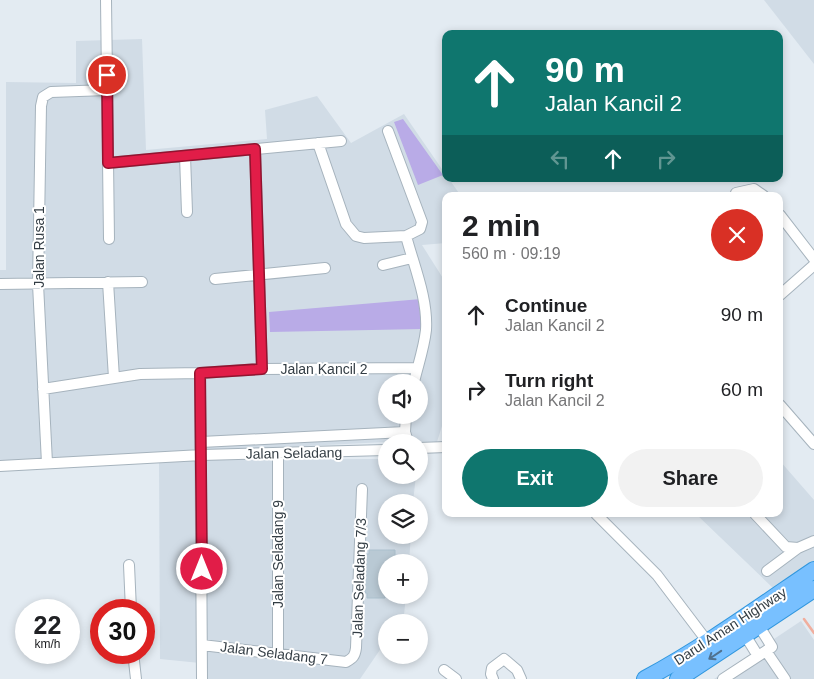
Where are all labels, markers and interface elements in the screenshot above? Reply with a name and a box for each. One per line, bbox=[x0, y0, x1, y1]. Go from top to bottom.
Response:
icon: ahead bbox=[462, 50, 527, 115]
text: 90 m bbox=[545, 50, 625, 89]
pin bbox=[86, 54, 128, 96]
icon: arrive bbox=[93, 61, 121, 89]
text: Jalan Kancil 2 bbox=[545, 91, 682, 116]
icon: left bbox=[546, 145, 574, 173]
icon: ahead bbox=[599, 145, 627, 173]
icon: right bbox=[652, 145, 680, 173]
street label: Jalan Rusa 1 bbox=[31, 206, 47, 288]
text: 2 min bbox=[462, 209, 540, 242]
button: close bbox=[711, 209, 763, 261]
text: 560 m · 09:19 bbox=[462, 245, 561, 262]
text: Continue bbox=[505, 295, 587, 316]
icon: ahead bbox=[462, 301, 490, 329]
text: 90 m bbox=[721, 304, 763, 325]
text: Jalan Kancil 2 bbox=[505, 317, 605, 334]
street label: Jalan Kancil 2 bbox=[280, 361, 368, 377]
text: Turn right bbox=[505, 370, 593, 391]
map controls bbox=[378, 374, 428, 664]
button: sound bbox=[378, 374, 428, 424]
icon: right bbox=[462, 376, 490, 404]
text: 60 m bbox=[721, 379, 763, 400]
text: Jalan Kancil 2 bbox=[505, 392, 605, 409]
button: search bbox=[378, 434, 428, 484]
street label: Jalan Seladang bbox=[246, 444, 342, 462]
button: Exit bbox=[462, 449, 608, 507]
button: Share bbox=[618, 449, 763, 507]
button: layers bbox=[378, 494, 428, 544]
street label: Jalan Seladang 9 bbox=[270, 500, 286, 608]
street label: Jalan Seladang 7/3 bbox=[349, 518, 369, 638]
position arrow bbox=[175, 542, 227, 594]
button: + bbox=[378, 554, 428, 604]
street label: Darul Aman Highway bbox=[671, 584, 789, 668]
speed limit sign: 30 bbox=[90, 599, 155, 664]
text: 22 bbox=[34, 611, 61, 639]
button: − bbox=[378, 614, 428, 664]
text: km/h bbox=[34, 637, 61, 651]
street label: Jalan Seladang 7 bbox=[219, 638, 329, 668]
one-way arrow bbox=[708, 650, 722, 660]

